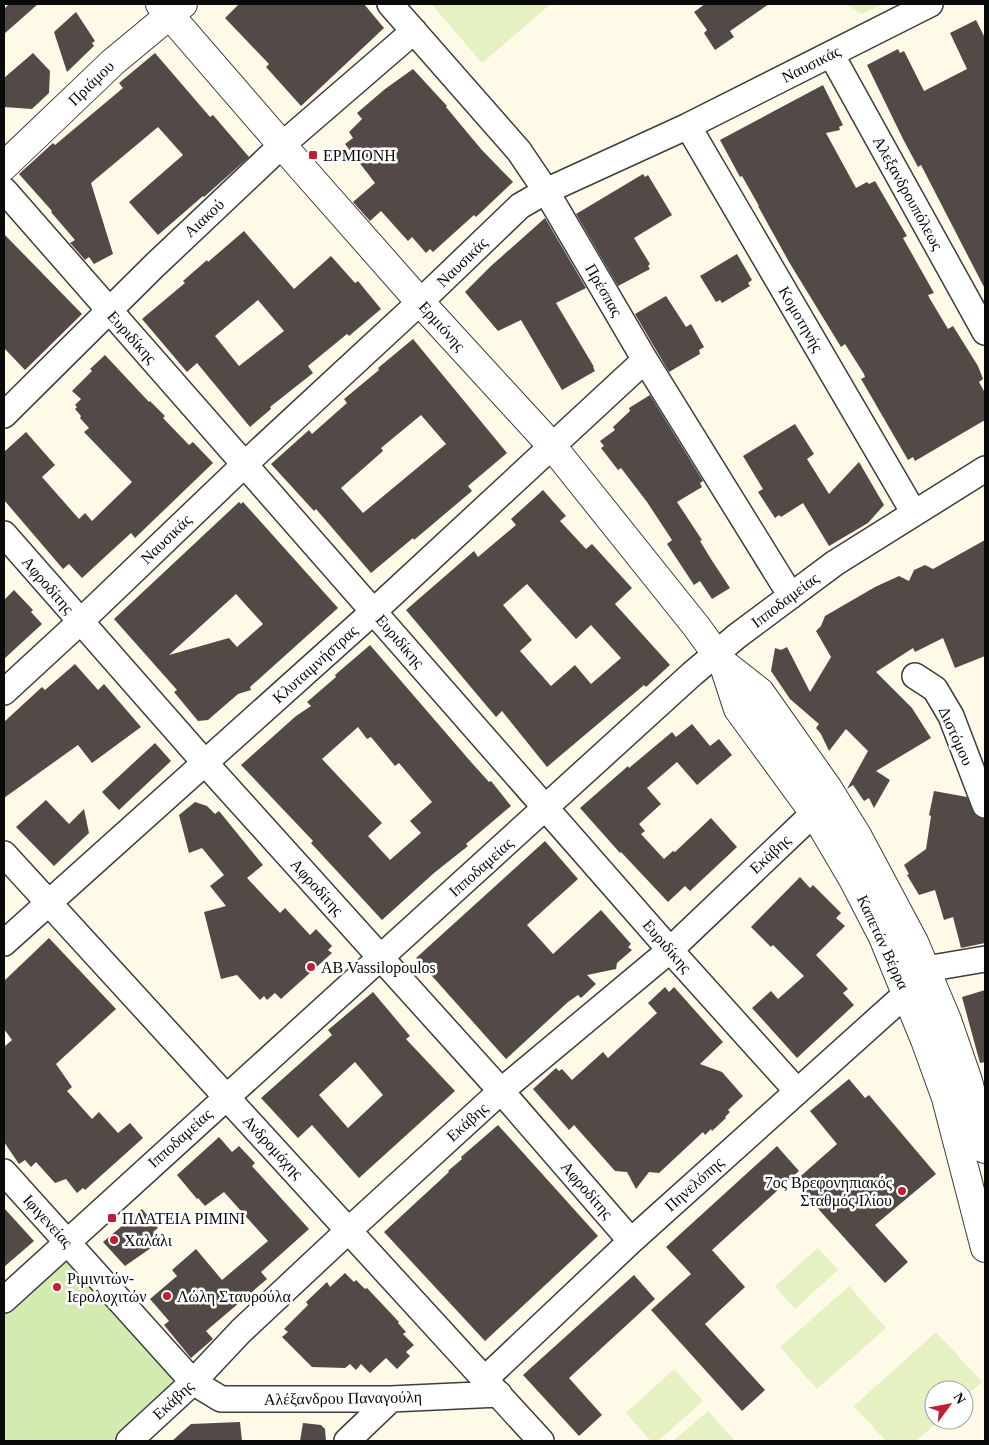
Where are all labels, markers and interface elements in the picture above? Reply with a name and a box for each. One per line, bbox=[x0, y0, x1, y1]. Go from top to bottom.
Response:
street label: Ναυσικάς bbox=[779, 42, 844, 86]
street label: Πριάμου bbox=[65, 57, 118, 110]
street label: Αλεξανδρουπόλεως bbox=[869, 133, 947, 254]
place label: ΕΡΜΙΟΝΗ bbox=[323, 147, 396, 164]
marker: ΕΡΜΙΟΝΗ bbox=[307, 149, 319, 161]
street label: Αιακού bbox=[181, 195, 227, 241]
street label: Ναυσικάς bbox=[433, 233, 491, 290]
street label: Πρέσπας bbox=[581, 261, 626, 320]
street label: Κομοτηνής bbox=[775, 283, 827, 356]
street label: Ερμιόνης bbox=[415, 298, 469, 355]
street label: Ευριδίκης bbox=[103, 307, 160, 368]
street label: Ναυσικάς bbox=[137, 510, 195, 567]
street label: Αφροδίτης bbox=[18, 553, 78, 618]
street label: Ιπποδαμείας bbox=[748, 569, 823, 632]
street label: Ευριδίκης bbox=[372, 611, 428, 672]
street label: Κλυταιμνήστρας bbox=[269, 621, 362, 707]
street label: Διστόμου bbox=[935, 704, 976, 768]
street label: Εκάβης bbox=[746, 831, 795, 878]
street label: Ιπποδαμείας bbox=[446, 834, 517, 901]
street label: Αφροδίτης bbox=[287, 855, 347, 920]
street label: Καπετάν Βέρρα bbox=[853, 892, 913, 993]
street label: Ευριδίκης bbox=[639, 916, 695, 977]
place label: AB Vassilopoulos bbox=[321, 959, 436, 977]
marker: AB Vassilopoulos bbox=[305, 961, 317, 973]
street label: Εκάβης bbox=[443, 1099, 492, 1145]
street label: Ιπποδαμείας bbox=[145, 1105, 216, 1172]
street label: Ανδρομάχης bbox=[239, 1112, 307, 1183]
street label: Πηνελόπης bbox=[661, 1153, 728, 1215]
street label: Αφροδίτης bbox=[557, 1158, 617, 1223]
place label: 7ος Βρεφονηπιακός Σταθμός Ιλίου bbox=[765, 1174, 893, 1210]
marker: 7ος Βρεφονηπιακός Σταθμός Ιλίου bbox=[896, 1185, 908, 1197]
street label: Ιφιγενείας bbox=[19, 1191, 77, 1252]
place label: ΠΛΑΤΕΙΑ ΡΙΜΙΝΙ bbox=[122, 1210, 245, 1227]
marker: ΠΛΑΤΕΙΑ ΡΙΜΙΝΙ bbox=[106, 1212, 118, 1224]
place label: Χαλάλι bbox=[124, 1232, 173, 1249]
marker: Χαλάλι bbox=[108, 1234, 120, 1246]
place label: Ριμινιτών- Ιερολοχιτών bbox=[67, 1270, 146, 1306]
marker: Ριμινιτών- Ιερολοχιτών bbox=[51, 1281, 63, 1293]
place label: Λώλη Σταυρούλα bbox=[177, 1288, 292, 1306]
marker: Λώλη Σταυρούλα bbox=[161, 1290, 173, 1302]
street label: Εκάβης bbox=[149, 1377, 198, 1424]
north arrow bbox=[924, 1380, 974, 1430]
street label: Αλέξανδρου Παναγούλη bbox=[264, 1388, 422, 1409]
text: N bbox=[951, 1390, 969, 1407]

